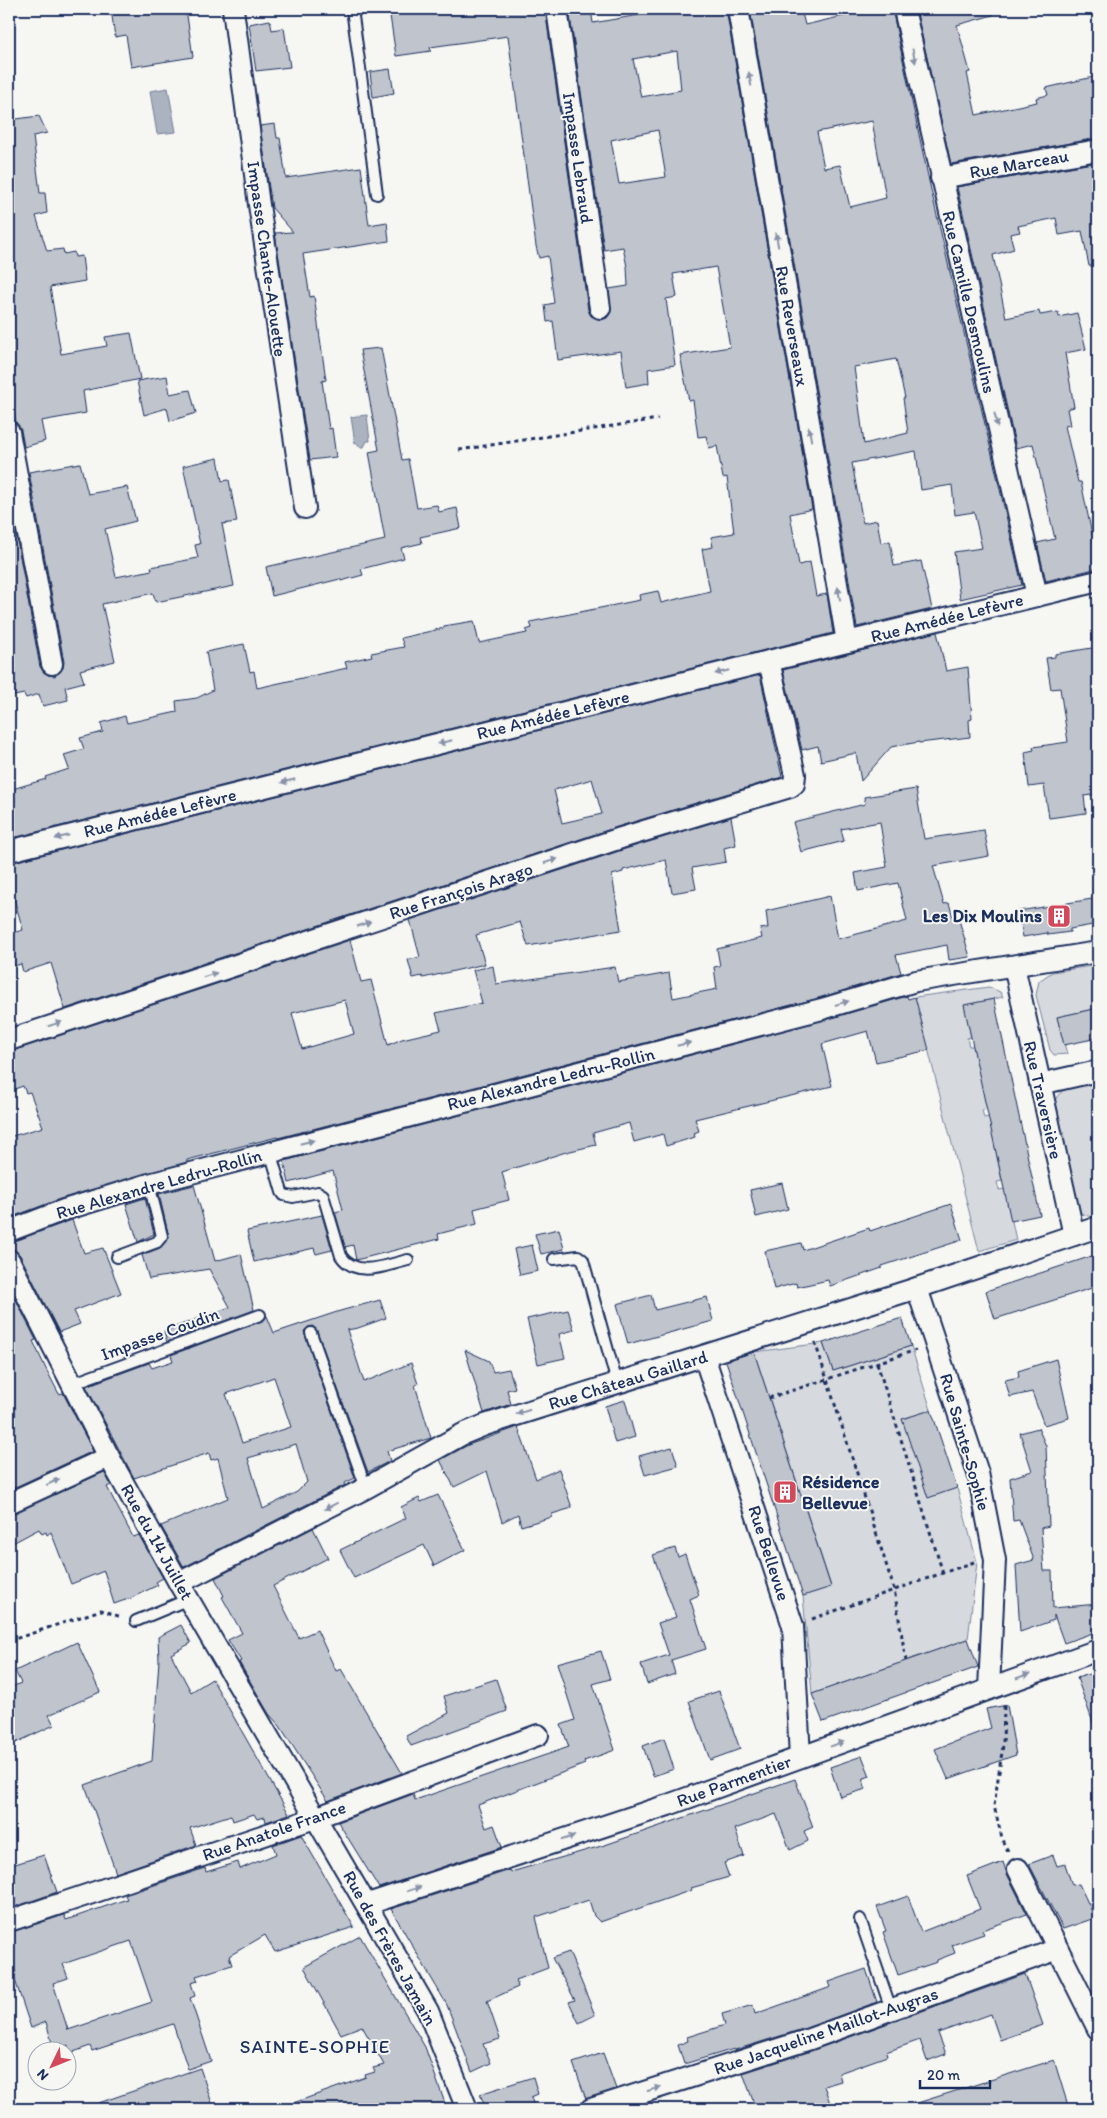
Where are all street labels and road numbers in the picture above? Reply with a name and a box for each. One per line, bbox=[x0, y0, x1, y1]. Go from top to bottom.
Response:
street label: Impasse Lebraud bbox=[558, 91, 598, 225]
street label: Rue Marceau bbox=[968, 144, 1070, 184]
street label: Impasse Chante-Alouette bbox=[242, 160, 292, 358]
street label: Rue Camille Desmoulins bbox=[937, 208, 1001, 396]
street label: Rue Reverseaux bbox=[771, 264, 813, 388]
street label: Rue Amédée Lefèvre bbox=[868, 588, 1026, 648]
street label: Rue Amédée Lefèvre bbox=[474, 685, 632, 745]
street label: Rue Amédée Lefèvre bbox=[81, 783, 239, 843]
street label: Rue François Arago bbox=[386, 857, 536, 925]
street label: Rue Traversière bbox=[1019, 1039, 1067, 1161]
street label: Rue Alexandre Ledru-Rollin bbox=[445, 1043, 657, 1115]
street label: Rue Alexandre Ledru-Rollin bbox=[53, 1144, 265, 1224]
street label: Impasse Coudin bbox=[98, 1302, 222, 1366]
street label: Rue Château Gaillard bbox=[546, 1345, 710, 1415]
street label: Rue Sainte-Sophie bbox=[935, 1371, 995, 1513]
street label: Rue du 14 Juillet bbox=[116, 1480, 198, 1604]
street label: Rue Bellevue bbox=[743, 1502, 795, 1604]
street label: Rue Parmentier bbox=[674, 1750, 794, 1812]
street label: Rue Anatole France bbox=[199, 1796, 349, 1866]
street label: Rue des Frères Jamain bbox=[338, 1867, 442, 2029]
street label: Rue Jacqueline Maillot-Augras bbox=[711, 1982, 941, 2080]

